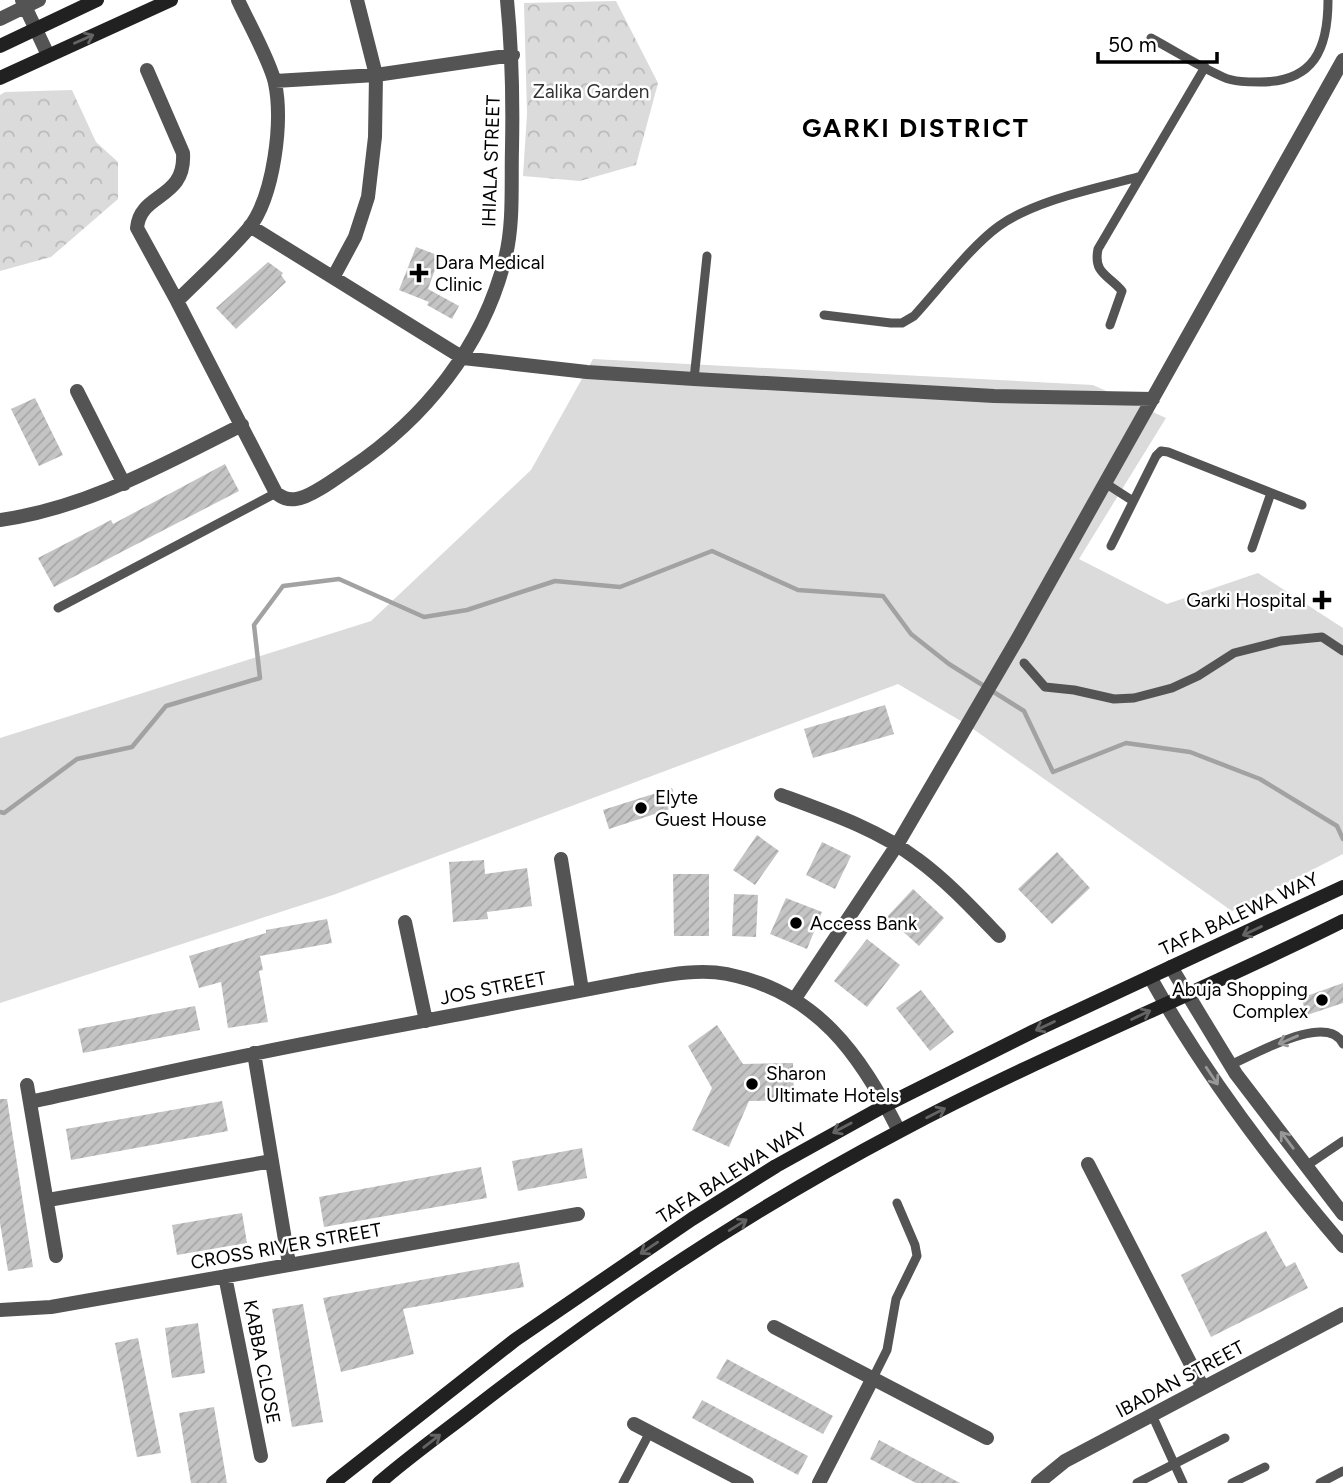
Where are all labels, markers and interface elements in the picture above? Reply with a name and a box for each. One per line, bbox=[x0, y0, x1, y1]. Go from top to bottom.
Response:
scale bar bbox=[1098, 21, 1217, 65]
one-way arrow bbox=[73, 32, 94, 45]
text: 50 m bbox=[1108, 32, 1157, 57]
park label: Zalika Garden bbox=[533, 80, 649, 103]
street label: IHIALA STREET bbox=[477, 94, 505, 227]
district label: GARKI DISTRICT bbox=[802, 112, 1030, 144]
place label: Dara Medical Clinic bbox=[435, 251, 545, 296]
marker: Dara Medical Clinic bbox=[409, 263, 429, 283]
place label: Garki Hospital bbox=[1186, 589, 1306, 612]
marker: Garki Hospital bbox=[1312, 590, 1332, 610]
place label: Elyte Guest House bbox=[655, 786, 766, 831]
marker: Elyte Guest House bbox=[633, 800, 649, 816]
street label: TAFA BALEWA WAY bbox=[1156, 867, 1322, 961]
place label: Access Bank bbox=[810, 912, 918, 935]
marker: Access Bank bbox=[788, 915, 804, 931]
one-way arrow bbox=[1242, 925, 1263, 938]
street label: JOS STREET bbox=[438, 966, 549, 1010]
place label: Abuja Shopping Complex bbox=[1172, 978, 1308, 1023]
marker: Abuja Shopping Complex bbox=[1314, 992, 1330, 1008]
one-way arrow bbox=[1130, 1008, 1151, 1021]
one-way arrow bbox=[1035, 1020, 1057, 1033]
one-way arrow bbox=[1278, 1034, 1299, 1047]
place label: Sharon Ultimate Hotels bbox=[766, 1062, 899, 1107]
one-way arrow bbox=[1205, 1066, 1219, 1085]
marker: Sharon Ultimate Hotels bbox=[744, 1076, 760, 1092]
one-way arrow bbox=[925, 1105, 946, 1119]
street label: TAFA BALEWA WAY bbox=[653, 1117, 812, 1228]
one-way arrow bbox=[832, 1122, 853, 1135]
one-way arrow bbox=[1279, 1132, 1294, 1150]
street label: CROSS RIVER STREET bbox=[189, 1218, 384, 1274]
one-way arrow bbox=[728, 1218, 748, 1232]
one-way arrow bbox=[640, 1241, 659, 1255]
street label: KABBA CLOSE bbox=[239, 1298, 285, 1426]
street label: IBADAN STREET bbox=[1112, 1335, 1249, 1422]
one-way arrow bbox=[423, 1433, 441, 1448]

